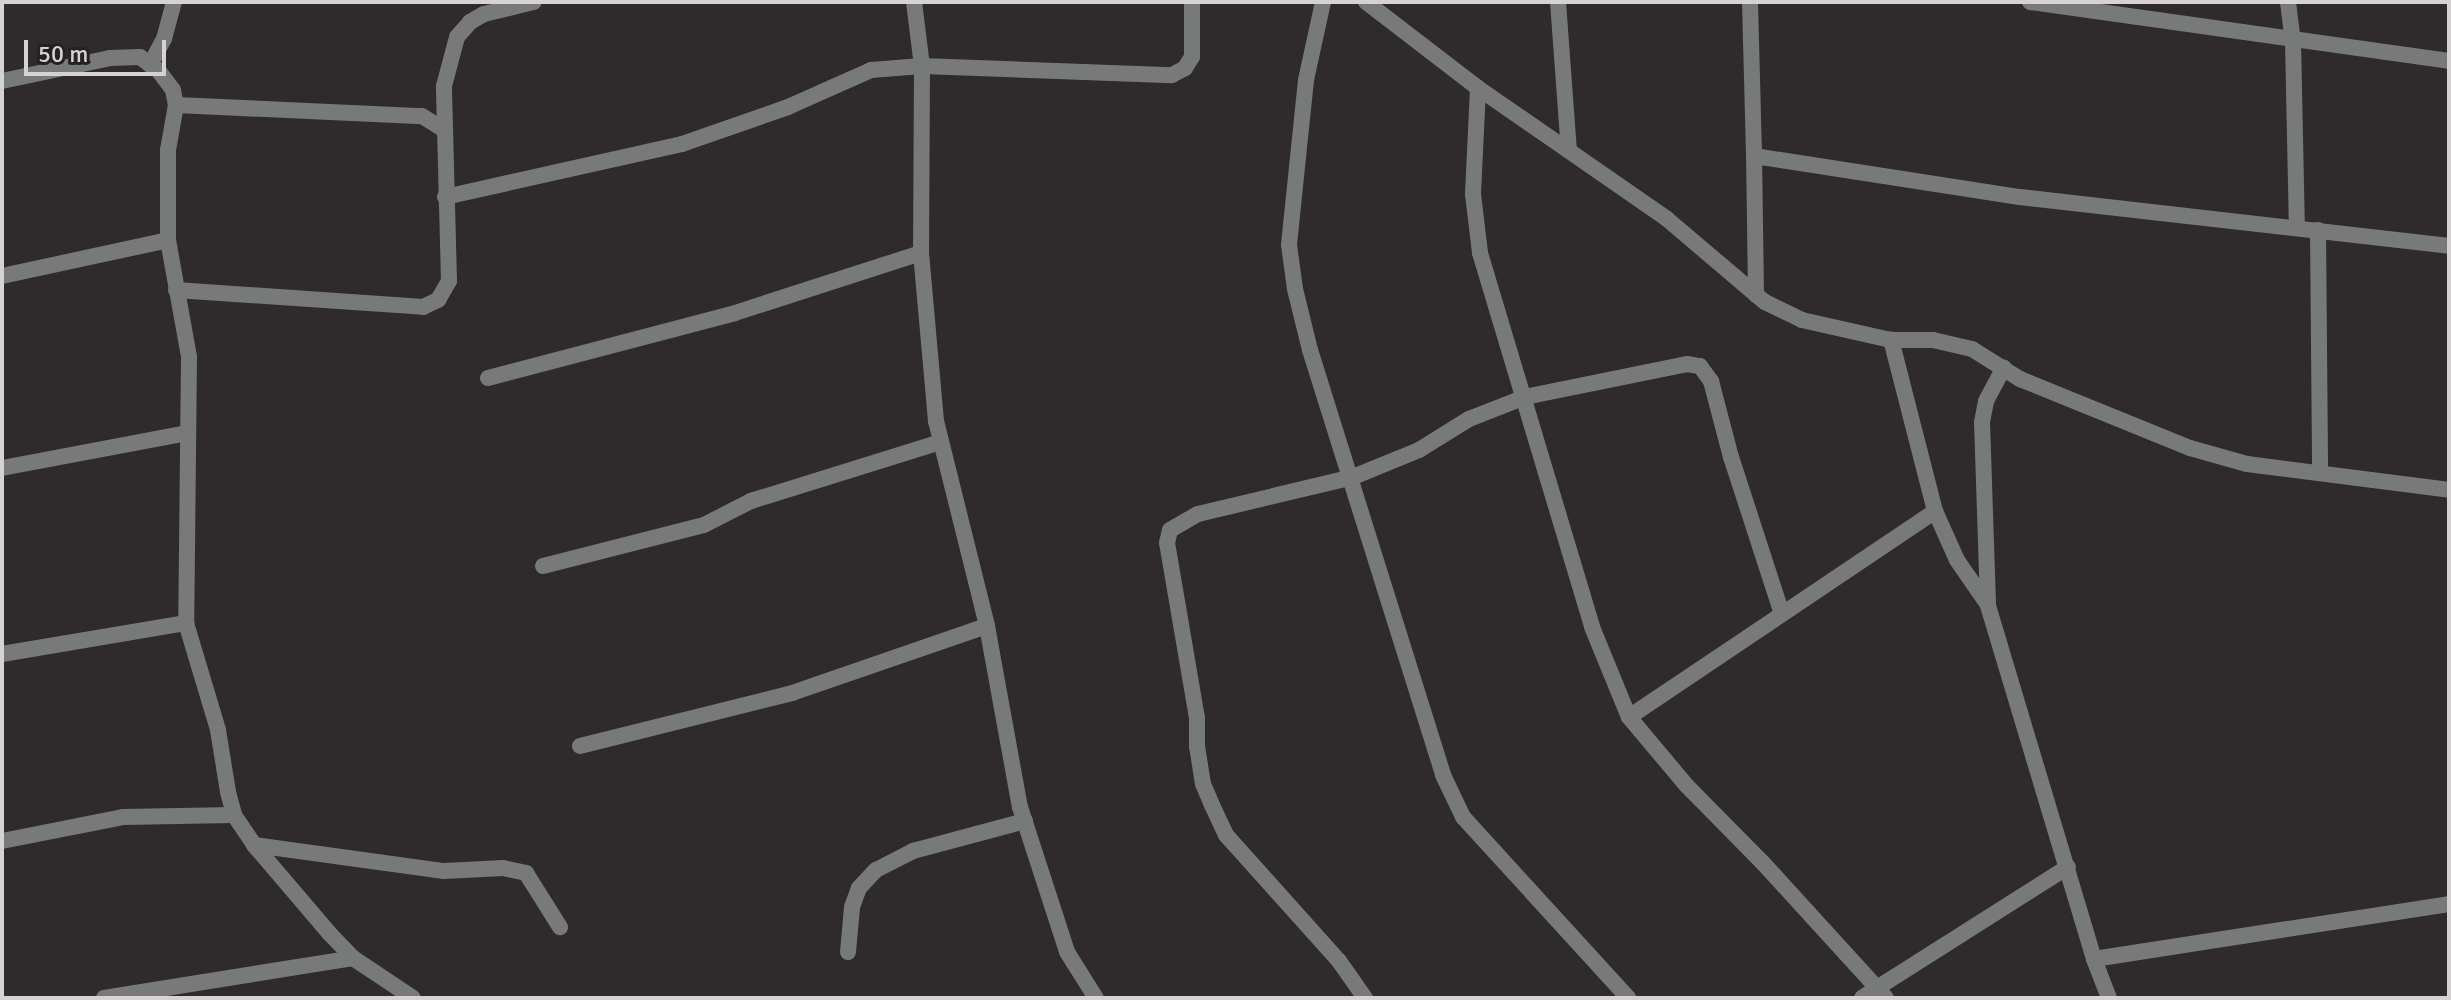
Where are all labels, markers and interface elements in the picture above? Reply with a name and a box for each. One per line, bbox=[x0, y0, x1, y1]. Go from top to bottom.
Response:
scale bar bbox=[28, 24, 170, 74]
text: 50 m bbox=[38, 39, 88, 69]

